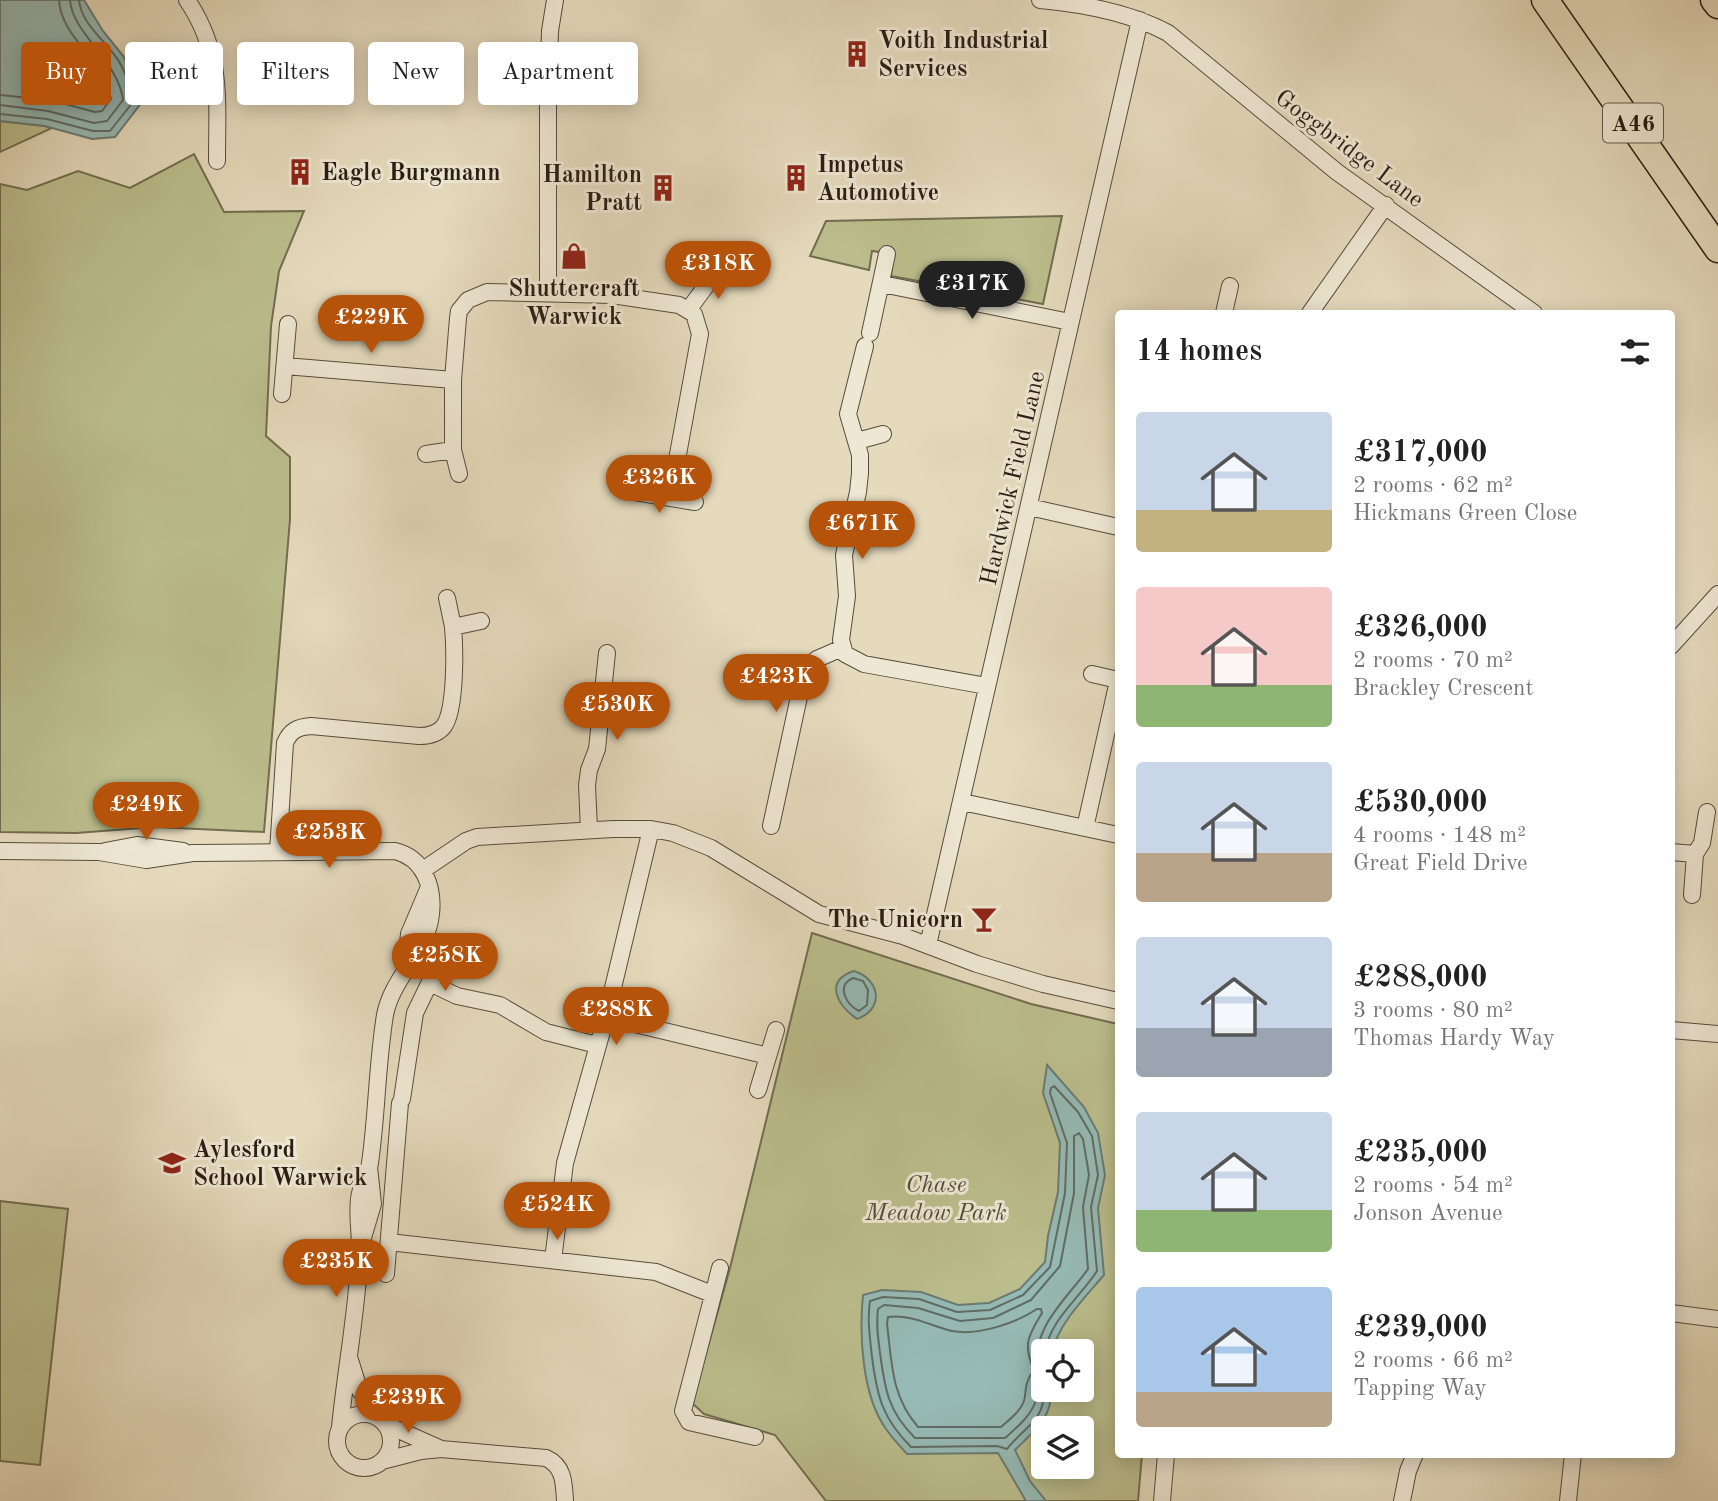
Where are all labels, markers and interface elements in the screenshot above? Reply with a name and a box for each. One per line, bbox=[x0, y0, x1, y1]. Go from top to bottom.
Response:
place label: Voith Industrial Services bbox=[878, 30, 1049, 82]
building icon: Voith Industrial Services bbox=[842, 39, 872, 69]
chip: Buy bbox=[21, 42, 111, 105]
chip: Rent bbox=[125, 42, 223, 105]
chip: Filters bbox=[237, 42, 354, 105]
chip: New bbox=[368, 42, 464, 105]
chip: Apartment bbox=[478, 42, 638, 105]
street label: Goggbridge Lane bbox=[1270, 86, 1427, 213]
road number: A46 bbox=[1603, 104, 1663, 142]
place label: Impetus Automotive bbox=[817, 154, 939, 206]
building icon: Eagle Burgmann bbox=[285, 157, 315, 187]
place label: Eagle Burgmann bbox=[321, 162, 501, 186]
building icon: Impetus Automotive bbox=[781, 163, 811, 193]
place label: Hamilton Pratt bbox=[542, 164, 642, 216]
building icon: Hamilton Pratt bbox=[648, 173, 678, 203]
shop icon: Shuttercraft Warwick bbox=[559, 241, 589, 271]
pin: £318K bbox=[669, 242, 767, 301]
text: £318K bbox=[681, 252, 755, 275]
pin: £317K bbox=[923, 262, 1021, 321]
text: £317K bbox=[935, 272, 1009, 295]
place label: Shuttercraft Warwick bbox=[508, 278, 640, 330]
pin: £229K bbox=[322, 296, 420, 355]
text: £229K bbox=[334, 306, 408, 329]
icon: filters bbox=[1616, 333, 1654, 371]
text: 14 homes bbox=[1136, 337, 1262, 367]
street label: Hardwick Field Lane bbox=[978, 369, 1050, 588]
text: £317,000 bbox=[1353, 438, 1487, 468]
icon: home bbox=[1192, 440, 1276, 524]
pin: £326K bbox=[610, 456, 708, 515]
text: £326K bbox=[622, 466, 696, 489]
text: 2 rooms · 62 m² bbox=[1353, 474, 1513, 497]
pin: £671K bbox=[813, 502, 911, 561]
text: Hickmans Green Close bbox=[1353, 502, 1577, 525]
text: £671K bbox=[825, 512, 899, 535]
text: £326,000 bbox=[1353, 613, 1487, 643]
icon: home bbox=[1192, 615, 1276, 699]
text: 2 rooms · 70 m² bbox=[1353, 649, 1513, 672]
pin: £423K bbox=[727, 654, 825, 714]
text: £423K bbox=[739, 665, 813, 688]
text: Brackley Crescent bbox=[1353, 677, 1534, 700]
pin: £530K bbox=[568, 682, 666, 742]
text: £530K bbox=[580, 693, 654, 716]
pin: £249K bbox=[97, 782, 195, 842]
text: £530,000 bbox=[1353, 788, 1487, 818]
icon: home bbox=[1192, 790, 1276, 874]
text: £249K bbox=[109, 793, 183, 816]
pin: £253K bbox=[280, 810, 378, 870]
text: £253K bbox=[292, 821, 366, 844]
text: 4 rooms · 148 m² bbox=[1353, 824, 1526, 847]
text: Great Field Drive bbox=[1353, 852, 1528, 875]
bar icon: The Unicorn bbox=[969, 904, 999, 934]
place label: The Unicorn bbox=[828, 909, 963, 933]
pin: £258K bbox=[396, 934, 494, 993]
text: £258K bbox=[408, 944, 482, 967]
text: £288,000 bbox=[1353, 963, 1487, 993]
icon: home bbox=[1192, 965, 1276, 1049]
pin: £288K bbox=[567, 988, 665, 1047]
text: £288K bbox=[579, 998, 653, 1021]
text: 3 rooms · 80 m² bbox=[1353, 999, 1513, 1022]
text: Thomas Hardy Way bbox=[1353, 1027, 1555, 1050]
text: £235,000 bbox=[1353, 1138, 1487, 1168]
place label: Aylesford School Warwick bbox=[193, 1139, 367, 1191]
icon: home bbox=[1192, 1140, 1276, 1224]
school or university icon: Aylesford School Warwick bbox=[157, 1148, 187, 1178]
park label: Chase Meadow Park bbox=[864, 1174, 1007, 1226]
text: 2 rooms · 54 m² bbox=[1353, 1174, 1513, 1197]
pin: £524K bbox=[508, 1182, 606, 1242]
text: £524K bbox=[520, 1193, 594, 1216]
text: Jonson Avenue bbox=[1353, 1202, 1503, 1225]
pin: £235K bbox=[287, 1240, 385, 1299]
text: £235K bbox=[299, 1250, 373, 1273]
text: £239,000 bbox=[1353, 1313, 1487, 1343]
icon: home bbox=[1192, 1315, 1276, 1399]
map controls bbox=[1031, 1339, 1094, 1479]
button: locate bbox=[1031, 1339, 1094, 1402]
text: 2 rooms · 66 m² bbox=[1353, 1349, 1513, 1372]
pin: £239K bbox=[359, 1376, 457, 1435]
text: Tapping Way bbox=[1353, 1377, 1487, 1400]
text: £239K bbox=[371, 1386, 445, 1409]
button: layers bbox=[1031, 1416, 1094, 1479]

